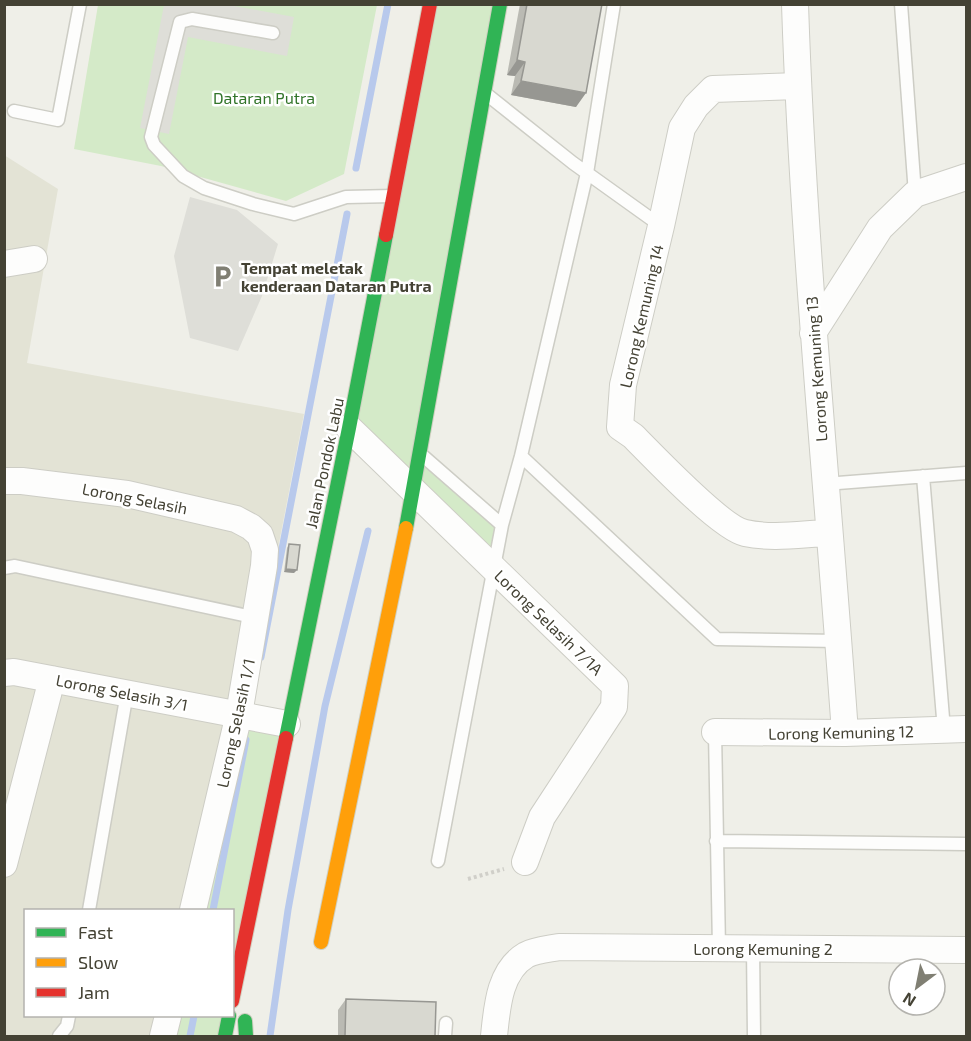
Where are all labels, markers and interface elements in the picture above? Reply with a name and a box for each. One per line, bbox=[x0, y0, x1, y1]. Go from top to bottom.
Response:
park label: Dataran Putra bbox=[213, 88, 315, 107]
street label: Lorong Kemuning 14 bbox=[615, 242, 667, 390]
place label: Tempat meletak kenderaan Dataran Putra bbox=[241, 258, 432, 295]
parking icon: Tempat meletak kenderaan Dataran Putra bbox=[210, 263, 236, 289]
street label: Lorong Kemuning 13 bbox=[801, 296, 831, 442]
street label: Jalan Pondok Labu bbox=[301, 396, 347, 530]
street label: Lorong Selasih bbox=[81, 478, 189, 518]
street label: Lorong Selasih 7/1A bbox=[491, 565, 607, 679]
street label: Lorong Selasih 1/1 bbox=[212, 657, 258, 789]
street label: Lorong Selasih 3/1 bbox=[54, 670, 190, 714]
street label: Lorong Kemuning 12 bbox=[768, 721, 914, 743]
legend bbox=[24, 909, 234, 1017]
text: Fast bbox=[78, 921, 113, 943]
street label: Lorong Kemuning 2 bbox=[693, 939, 833, 958]
text: Slow bbox=[78, 951, 119, 973]
north arrow bbox=[887, 957, 947, 1017]
text: Jam bbox=[78, 981, 110, 1003]
text: N bbox=[899, 989, 919, 1011]

